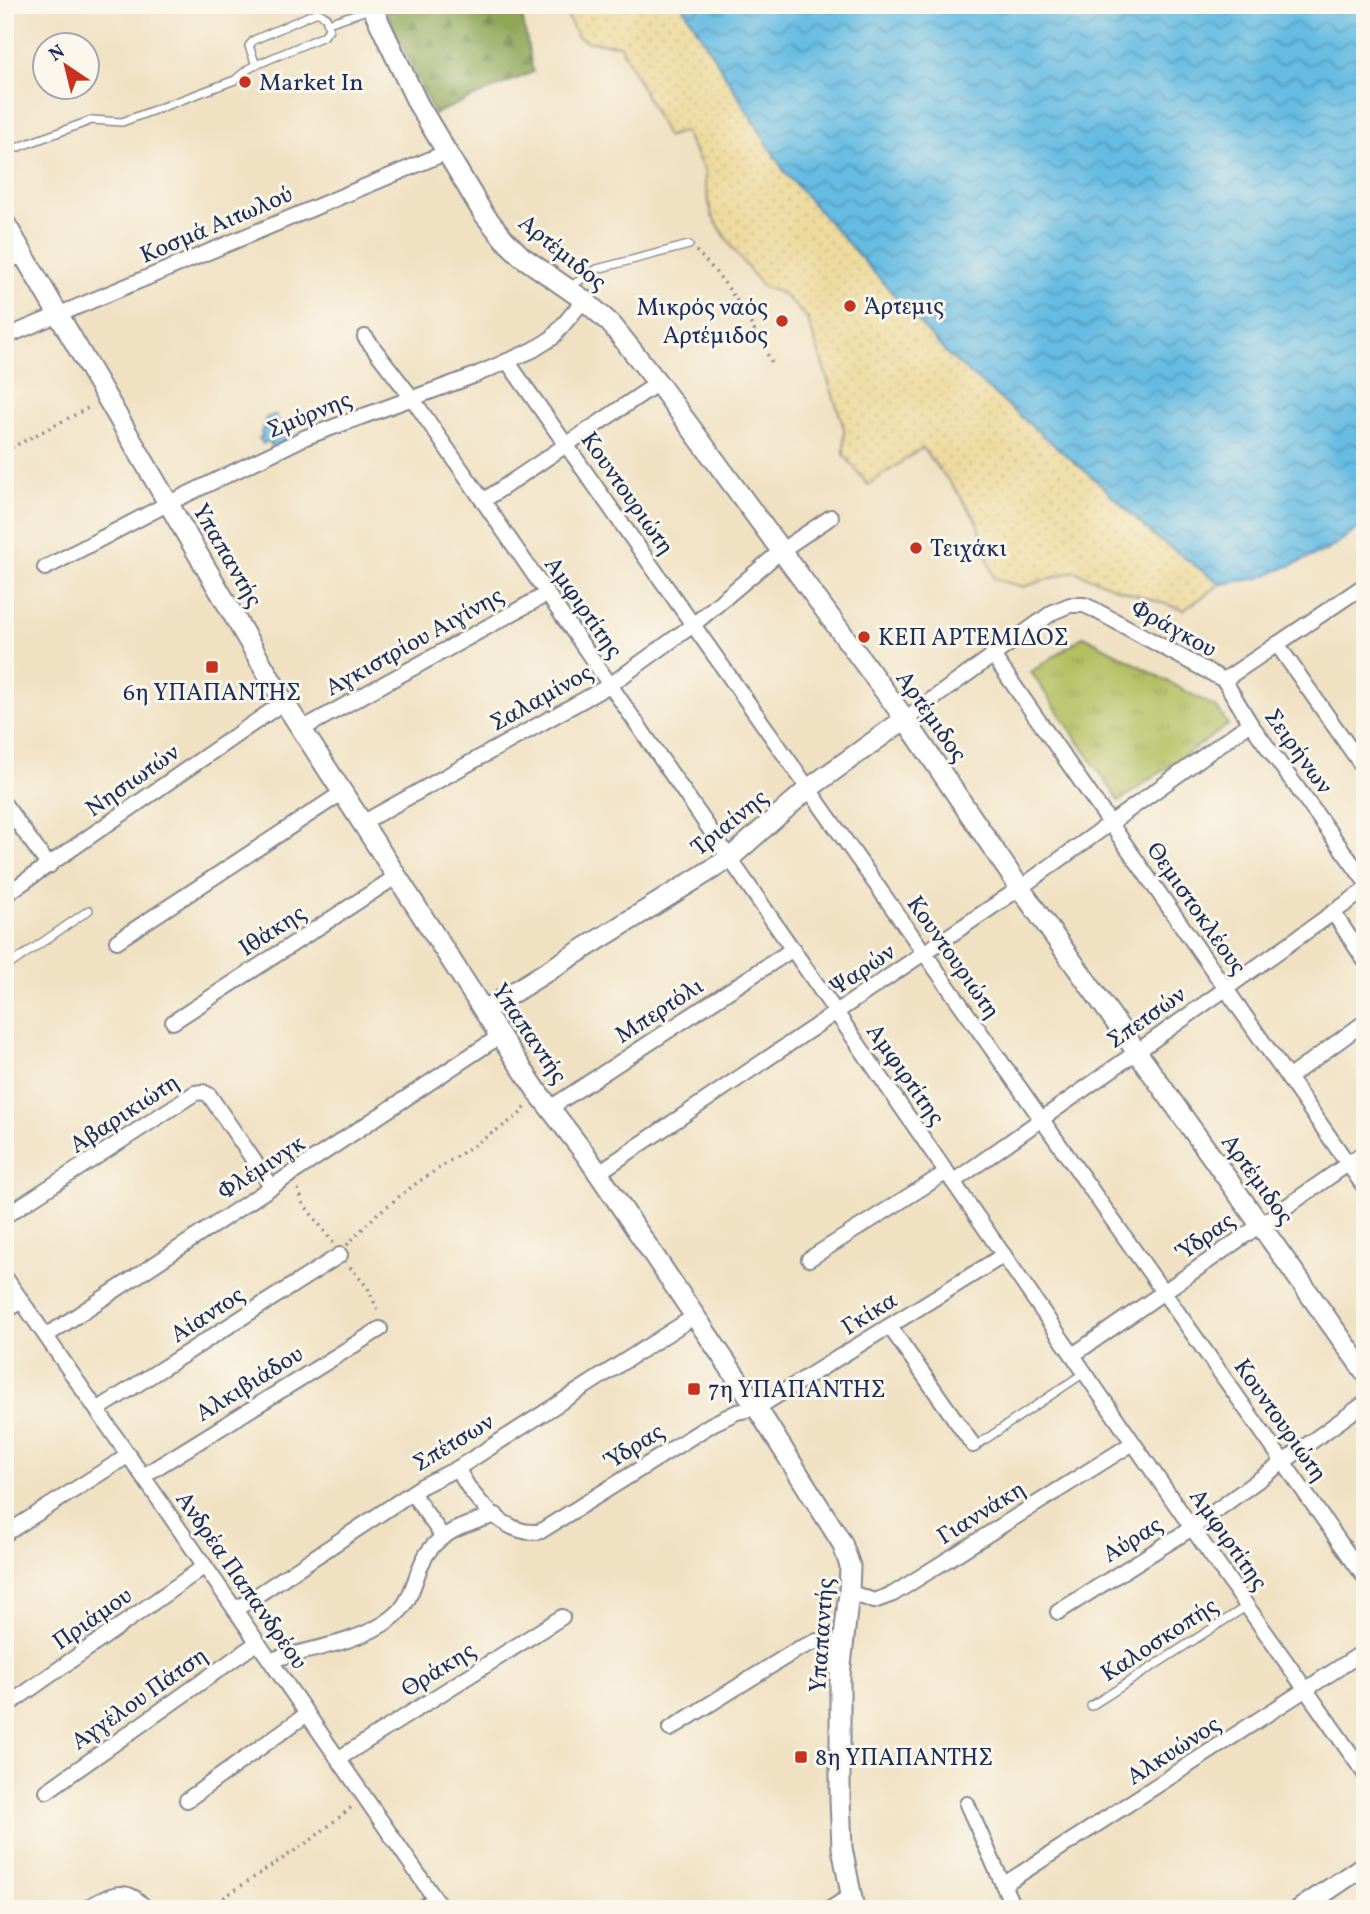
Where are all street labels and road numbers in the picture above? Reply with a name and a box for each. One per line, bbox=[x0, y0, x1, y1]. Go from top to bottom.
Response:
street label: Κοσμά Αιτωλού bbox=[135, 178, 298, 273]
street label: Αρτέμιδος bbox=[510, 207, 613, 300]
street label: Σμύρνης bbox=[262, 384, 357, 448]
street label: Κουντουριώτη bbox=[571, 426, 681, 563]
street label: Υπαπαντής bbox=[183, 498, 270, 614]
street label: Αμφιρτίτης bbox=[535, 550, 630, 666]
street label: Αγκιστρίου Αιγίνης bbox=[320, 580, 510, 706]
street label: Φράγκου bbox=[1124, 592, 1222, 667]
street label: Σαλαμίνος bbox=[484, 657, 599, 741]
street label: Αρτέμιδος bbox=[886, 664, 974, 770]
street label: Σειρήνων bbox=[1255, 703, 1340, 802]
street label: Νησιωτών bbox=[79, 737, 187, 826]
street label: Τριαίνης bbox=[684, 782, 776, 865]
street label: Θεμιστοκλέους bbox=[1137, 836, 1254, 983]
street label: Κουντουριώτη bbox=[897, 890, 1007, 1027]
street label: Ιθάκης bbox=[233, 897, 313, 966]
street label: Ψαρών bbox=[824, 936, 903, 1005]
street label: Μπερτόλι bbox=[609, 970, 711, 1053]
street label: Υπαπαντής bbox=[482, 977, 575, 1091]
street label: Σπετσών bbox=[1101, 979, 1194, 1058]
street label: Αμφιρτίτης bbox=[857, 1017, 952, 1133]
street label: Αβαρικιώτη bbox=[64, 1066, 187, 1163]
street label: Φλέμινγκ bbox=[211, 1128, 313, 1210]
street label: Αρτέμιδος bbox=[1212, 1128, 1301, 1233]
street label: Ύδρας bbox=[1169, 1205, 1242, 1270]
street label: Αίαντος bbox=[164, 1279, 252, 1352]
street label: Γκίκα bbox=[835, 1284, 905, 1345]
street label: Αλκιβιάδου bbox=[190, 1338, 311, 1431]
street label: Κουντουριώτη bbox=[1224, 1353, 1334, 1490]
street label: Σπέτσων bbox=[407, 1406, 501, 1481]
street label: Ύδρας bbox=[598, 1416, 672, 1479]
street label: Γιαννάκη bbox=[931, 1473, 1033, 1554]
street label: Αμφιρτίτης bbox=[1180, 1482, 1275, 1598]
street label: Ανδρέα Παπανδρέου bbox=[166, 1485, 315, 1677]
street label: Αύρας bbox=[1096, 1509, 1170, 1572]
street label: Υπαπαντής bbox=[802, 1577, 844, 1694]
street label: Πριάμου bbox=[46, 1580, 140, 1660]
street label: Καλοσκοπής bbox=[1095, 1590, 1225, 1691]
street label: Θράκης bbox=[395, 1635, 483, 1707]
street label: Αγγέλου Πάτση bbox=[65, 1640, 215, 1759]
street label: Αλκυώνος bbox=[1120, 1709, 1228, 1795]

